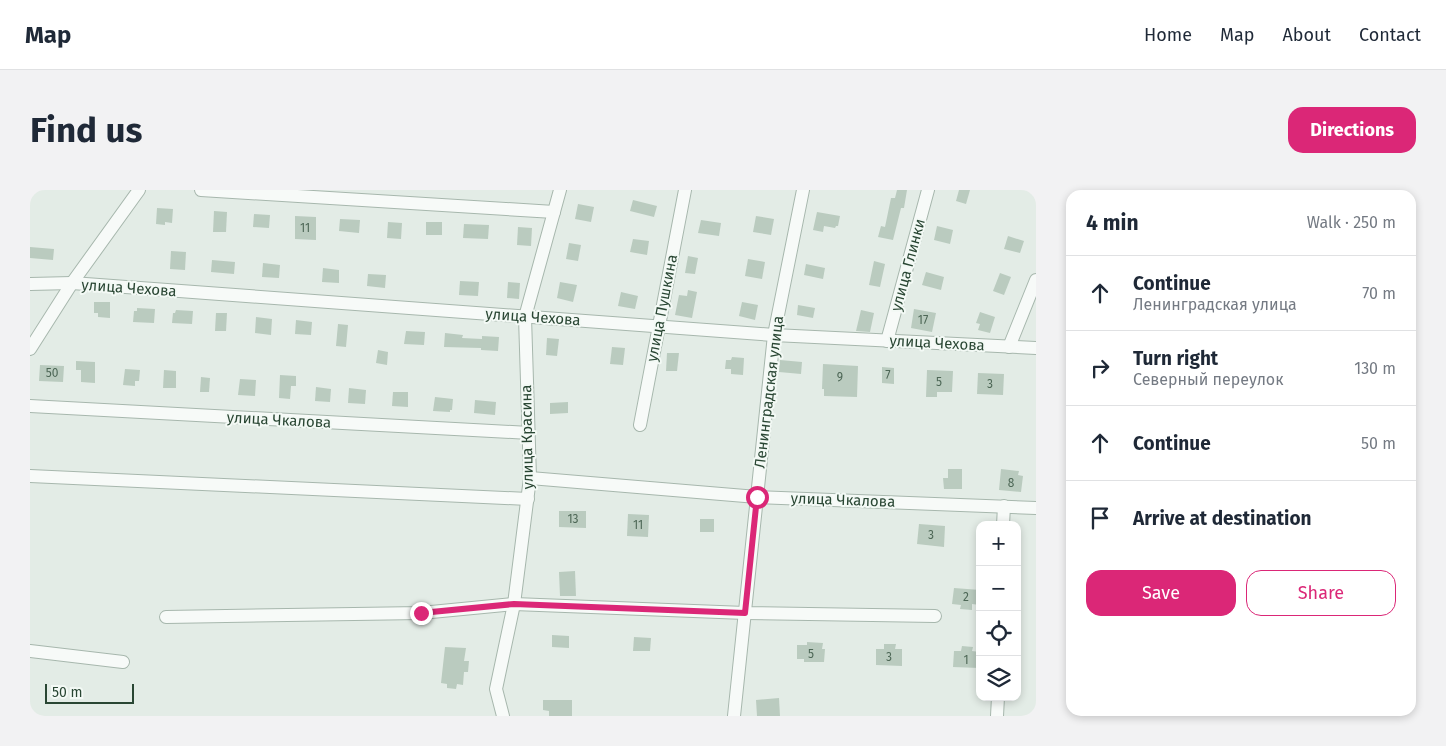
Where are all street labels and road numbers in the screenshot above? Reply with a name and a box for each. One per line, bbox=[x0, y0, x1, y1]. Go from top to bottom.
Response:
street label: улица Глинки bbox=[887, 217, 929, 313]
street label: улица Пушкина bbox=[643, 253, 681, 363]
street label: улица Чехова bbox=[81, 276, 177, 300]
street label: улица Чехова bbox=[485, 305, 581, 329]
street label: Ленинградская улица bbox=[751, 315, 787, 469]
street label: улица Чехова bbox=[889, 332, 985, 354]
street label: улица Красина bbox=[517, 384, 537, 490]
street label: улица Чкалова bbox=[226, 408, 332, 432]
street label: улица Чкалова bbox=[790, 489, 896, 511]

